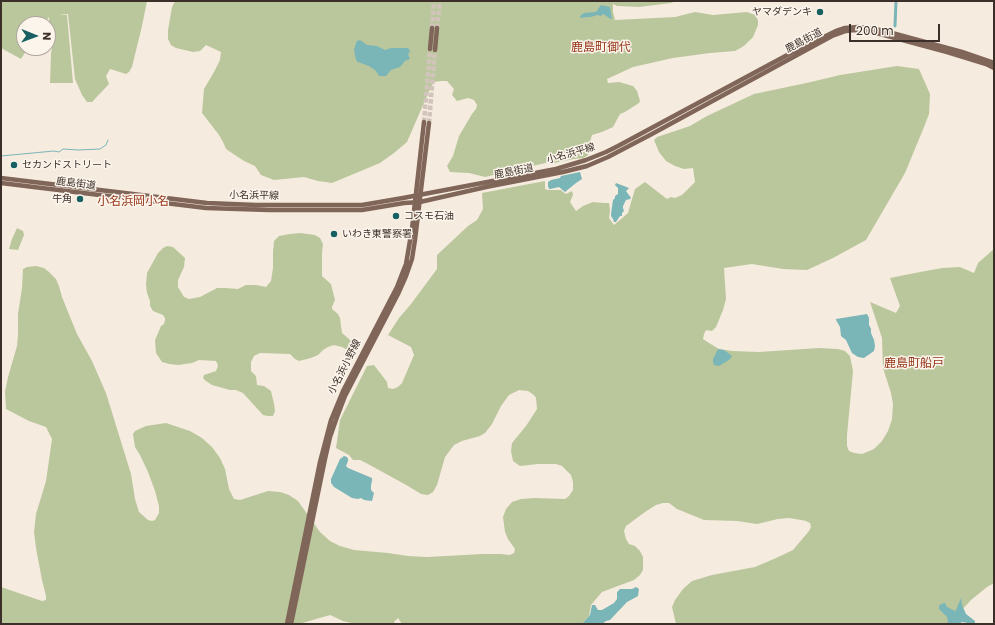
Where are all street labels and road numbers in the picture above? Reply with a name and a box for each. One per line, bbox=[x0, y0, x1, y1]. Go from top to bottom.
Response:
street label: 鹿島街道 bbox=[784, 26, 824, 56]
street label: 小名浜平線 bbox=[545, 141, 597, 167]
street label: 鹿島街道 bbox=[493, 162, 535, 182]
street label: 鹿島街道 bbox=[55, 176, 97, 192]
street label: 小名浜平線 bbox=[229, 190, 279, 202]
street label: 小名浜小野線 bbox=[326, 338, 364, 396]

